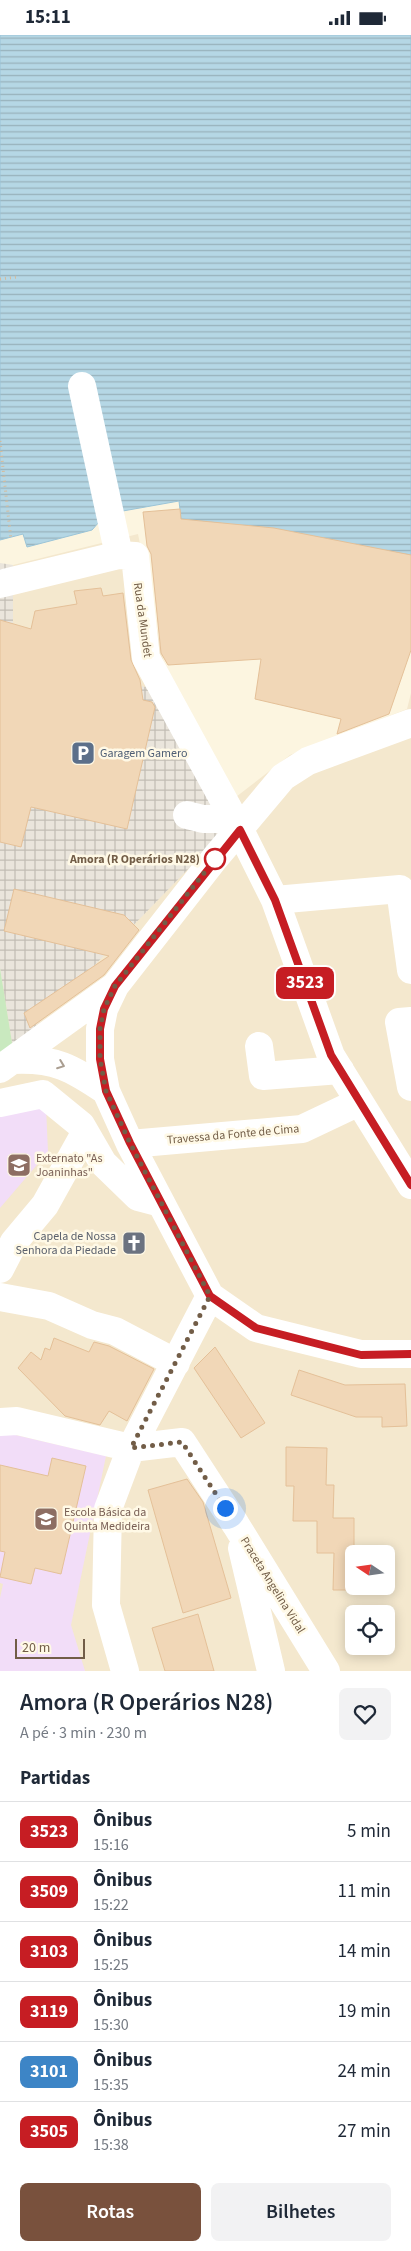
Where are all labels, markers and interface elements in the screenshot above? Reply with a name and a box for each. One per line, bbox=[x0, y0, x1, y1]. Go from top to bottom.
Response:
text: 15:11 bbox=[25, 4, 71, 31]
street label: Rua da Mundet bbox=[129, 582, 156, 659]
parking icon: Garagem Gamero bbox=[70, 740, 96, 766]
place label: Garagem Gamero bbox=[100, 745, 187, 762]
marker: Amora (R Operários N28) bbox=[204, 848, 226, 870]
place label: Amora (R Operários N28) bbox=[69, 851, 200, 868]
line badge: 3523 bbox=[270, 967, 340, 999]
text: 3523 bbox=[286, 970, 324, 995]
one-way arrow bbox=[56, 1059, 65, 1069]
street label: Travessa da Fonte de Cima bbox=[166, 1120, 300, 1149]
place label: Externato "As Joaninhas" bbox=[36, 1150, 103, 1181]
school or university icon: Externato "As Joaninhas" bbox=[6, 1152, 32, 1178]
place label: Capela de Nossa Senhora da Piedade bbox=[16, 1228, 116, 1259]
church icon: Capela de Nossa Senhora da Piedade bbox=[121, 1230, 147, 1256]
your location bbox=[213, 1496, 238, 1521]
place label: Escola Básica da Quinta Medideira bbox=[64, 1504, 150, 1535]
school or university icon: Escola Básica da Quinta Medideira bbox=[33, 1506, 59, 1532]
street label: Praceta Angelina Vidal bbox=[236, 1534, 309, 1637]
north arrow bbox=[345, 1545, 395, 1595]
map controls bbox=[345, 1545, 395, 1655]
button: locate bbox=[345, 1605, 395, 1655]
scale bar bbox=[15, 1636, 85, 1659]
text: 20 m bbox=[22, 1638, 50, 1658]
text: Amora (R Operários N28) bbox=[20, 1685, 273, 1720]
button: heart bbox=[339, 1688, 391, 1740]
text: A pé · 3 min · 230 m bbox=[20, 1722, 147, 1744]
text: Partidas bbox=[20, 1765, 90, 1792]
text: Ônibus bbox=[93, 1807, 152, 1834]
text: 5 min bbox=[347, 1818, 391, 1845]
text: 3523 bbox=[30, 1819, 68, 1844]
text: 15:16 bbox=[93, 1834, 129, 1856]
text: Ônibus bbox=[93, 1867, 152, 1894]
text: 11 min bbox=[337, 1878, 391, 1905]
text: 3509 bbox=[30, 1879, 68, 1904]
text: 15:22 bbox=[93, 1894, 129, 1916]
text: Ônibus bbox=[93, 1927, 152, 1954]
text: 14 min bbox=[337, 1938, 391, 1965]
text: 3103 bbox=[30, 1939, 68, 1964]
text: 15:25 bbox=[93, 1954, 129, 1976]
text: Ônibus bbox=[93, 1987, 152, 2014]
text: 19 min bbox=[337, 1998, 391, 2025]
text: 3119 bbox=[30, 1999, 68, 2024]
text: 15:30 bbox=[93, 2014, 129, 2036]
text: Ônibus bbox=[93, 2047, 152, 2074]
text: 24 min bbox=[337, 2058, 391, 2085]
text: 3101 bbox=[30, 2059, 68, 2084]
text: 15:35 bbox=[93, 2074, 129, 2096]
text: Ônibus bbox=[93, 2107, 152, 2134]
text: 27 min bbox=[337, 2118, 391, 2145]
text: 3505 bbox=[30, 2119, 68, 2144]
text: 15:38 bbox=[93, 2134, 129, 2156]
button: Rotas bbox=[20, 2183, 201, 2241]
button: Bilhetes bbox=[211, 2183, 391, 2241]

